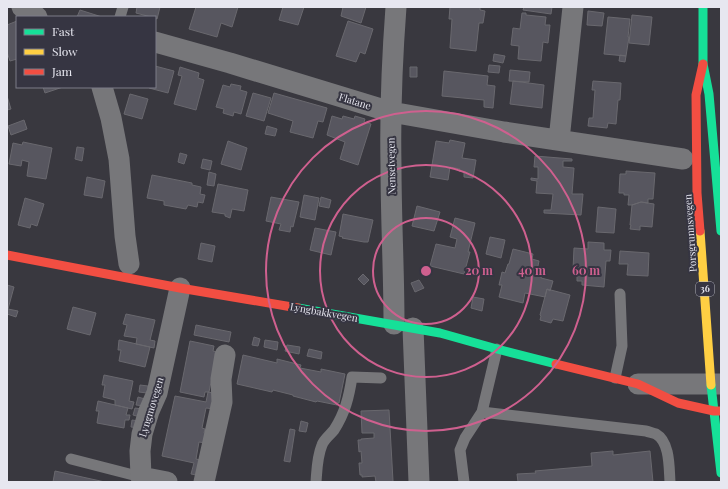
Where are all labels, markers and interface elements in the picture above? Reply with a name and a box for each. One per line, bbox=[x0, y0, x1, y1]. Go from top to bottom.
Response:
legend bbox=[16, 16, 156, 88]
text: Fast bbox=[52, 23, 75, 39]
text: Slow bbox=[52, 43, 78, 59]
text: Jam bbox=[51, 63, 73, 79]
street label: Flatane bbox=[337, 89, 373, 113]
street label: Nensetvegen bbox=[384, 137, 398, 195]
street label: Porsgrunnsvegen bbox=[680, 194, 700, 272]
text: 20 m bbox=[465, 262, 493, 278]
text: 40 m bbox=[518, 262, 546, 278]
text: 60 m bbox=[572, 262, 600, 278]
centre of rings bbox=[419, 264, 433, 278]
road number: 36 bbox=[696, 282, 714, 296]
street label: Lyngbakkvegen bbox=[289, 299, 359, 325]
street label: Lyngmovegen bbox=[135, 375, 167, 439]

